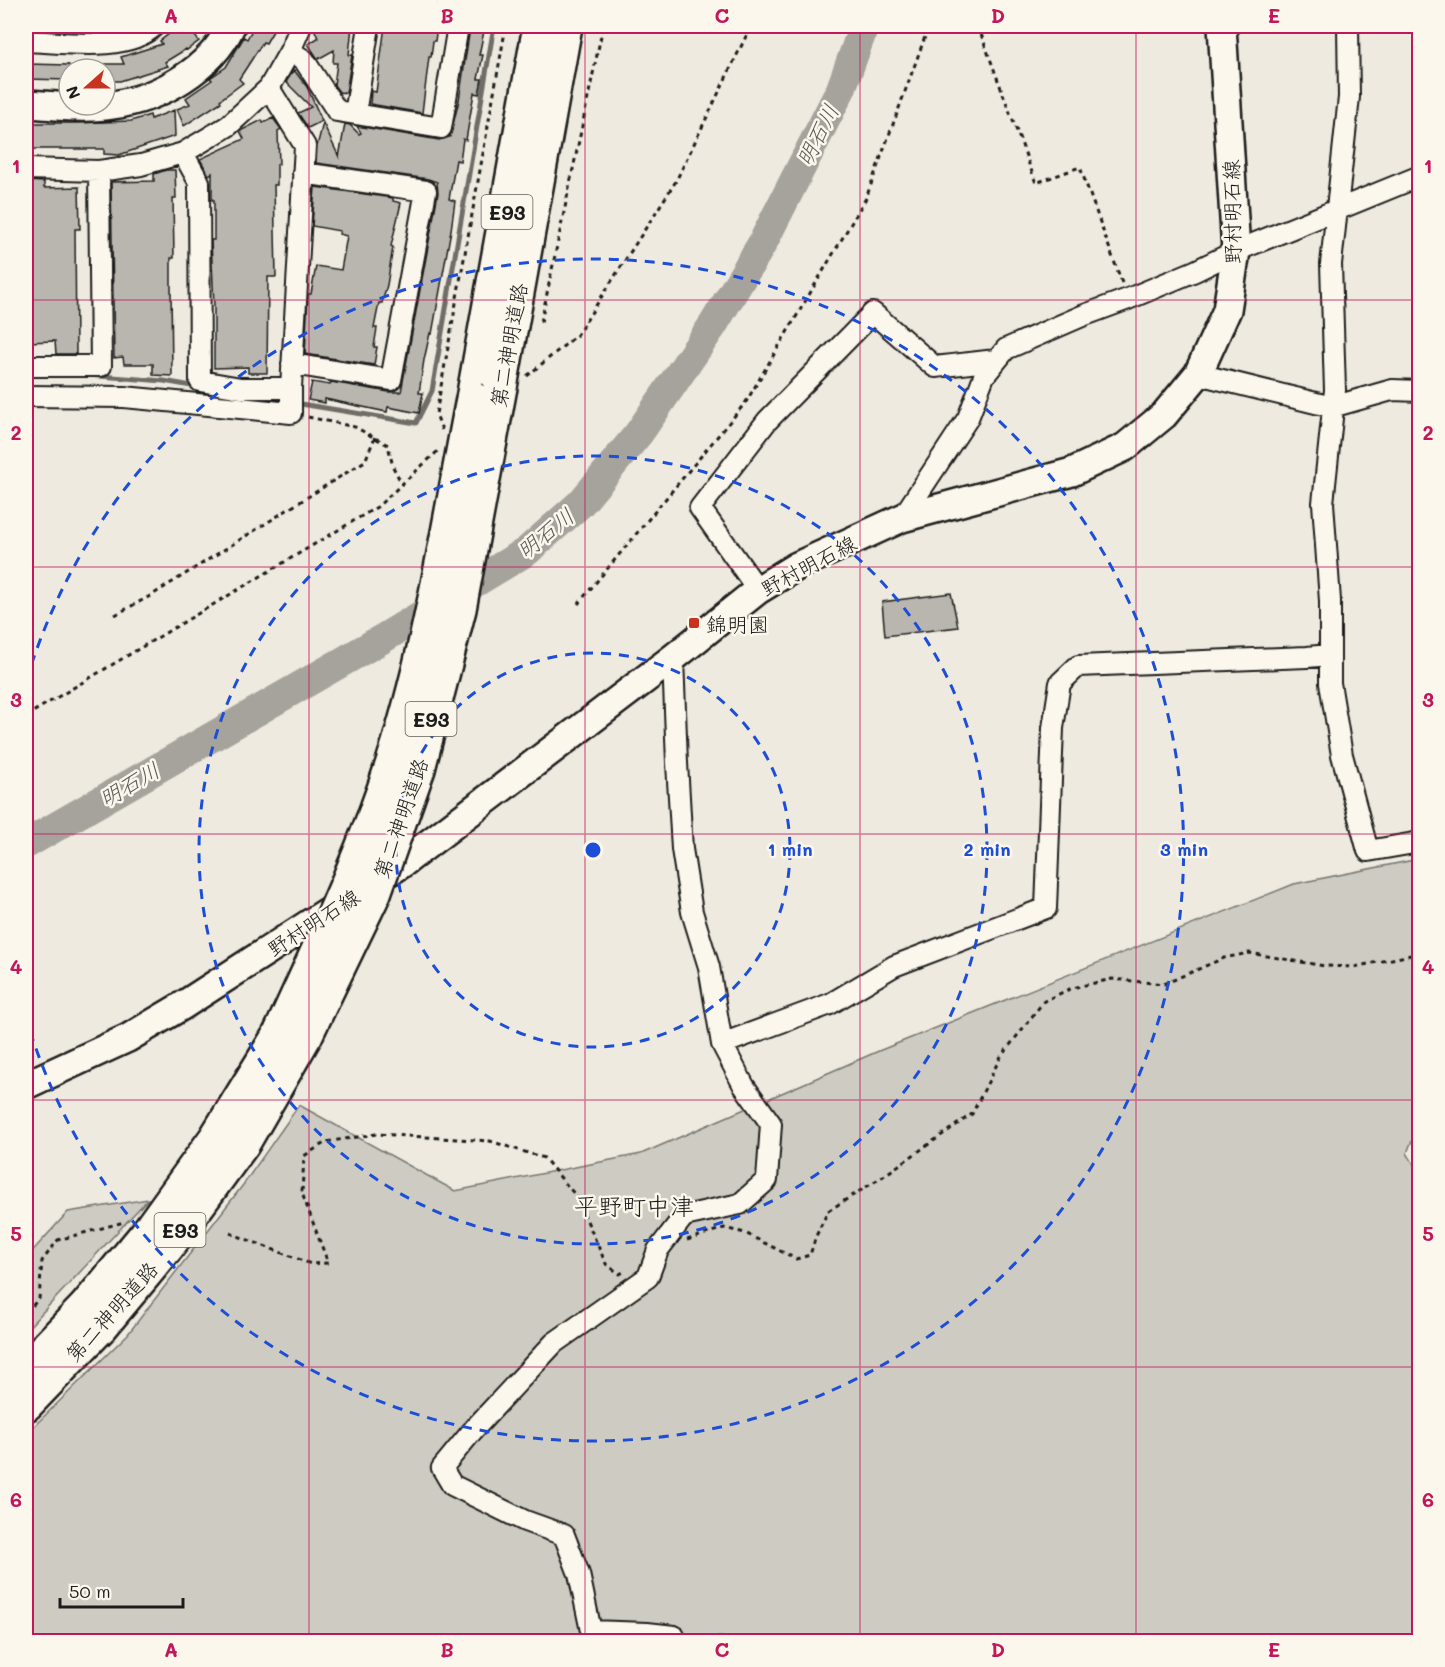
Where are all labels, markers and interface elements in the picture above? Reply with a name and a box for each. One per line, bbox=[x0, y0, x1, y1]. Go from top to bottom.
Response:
text: A bbox=[164, 2, 178, 28]
text: B bbox=[440, 2, 454, 28]
text: C bbox=[715, 2, 730, 28]
text: D bbox=[991, 2, 1005, 28]
text: E bbox=[1268, 2, 1280, 28]
north arrow bbox=[57, 57, 117, 117]
text: N bbox=[61, 83, 85, 102]
water label: 明石川 bbox=[789, 99, 845, 171]
text: 1 bbox=[12, 152, 20, 178]
text: 1 bbox=[1424, 152, 1432, 178]
street label: 野村明石線 bbox=[1217, 159, 1245, 265]
road number: E93 bbox=[482, 195, 532, 229]
street label: 第二神明道路 bbox=[484, 281, 532, 409]
text: 2 bbox=[10, 419, 22, 445]
text: 2 bbox=[1422, 419, 1434, 445]
water label: 明石川 bbox=[510, 501, 580, 565]
street label: 野村明石線 bbox=[755, 528, 861, 602]
place label: 錦明園 bbox=[706, 610, 769, 637]
marker: 錦明園 bbox=[687, 616, 701, 630]
text: 3 bbox=[10, 686, 22, 712]
text: 3 bbox=[1422, 686, 1434, 712]
road number: E93 bbox=[406, 702, 456, 736]
street label: 第二神明道路 bbox=[367, 754, 433, 882]
water label: 明石川 bbox=[93, 755, 165, 813]
text: 1 min bbox=[767, 837, 813, 861]
text: 2 min bbox=[963, 837, 1011, 861]
text: 3 min bbox=[1160, 837, 1208, 861]
centre of rings bbox=[583, 840, 603, 860]
street label: 野村明石線 bbox=[262, 882, 364, 962]
text: 4 bbox=[10, 953, 23, 979]
text: 4 bbox=[1422, 953, 1435, 979]
district label: 平野町中津 bbox=[574, 1190, 694, 1221]
road number: E93 bbox=[154, 1213, 206, 1247]
text: 5 bbox=[10, 1220, 22, 1246]
text: 5 bbox=[1422, 1220, 1434, 1246]
street label: 第二神明道路 bbox=[59, 1255, 163, 1367]
text: 6 bbox=[10, 1486, 22, 1512]
text: 6 bbox=[1422, 1486, 1434, 1512]
scale bar bbox=[60, 1571, 183, 1609]
text: 50 m bbox=[69, 1579, 111, 1603]
text: A bbox=[164, 1636, 178, 1662]
text: B bbox=[440, 1636, 454, 1662]
text: C bbox=[715, 1636, 730, 1662]
text: D bbox=[991, 1636, 1005, 1662]
text: E bbox=[1268, 1636, 1280, 1662]

